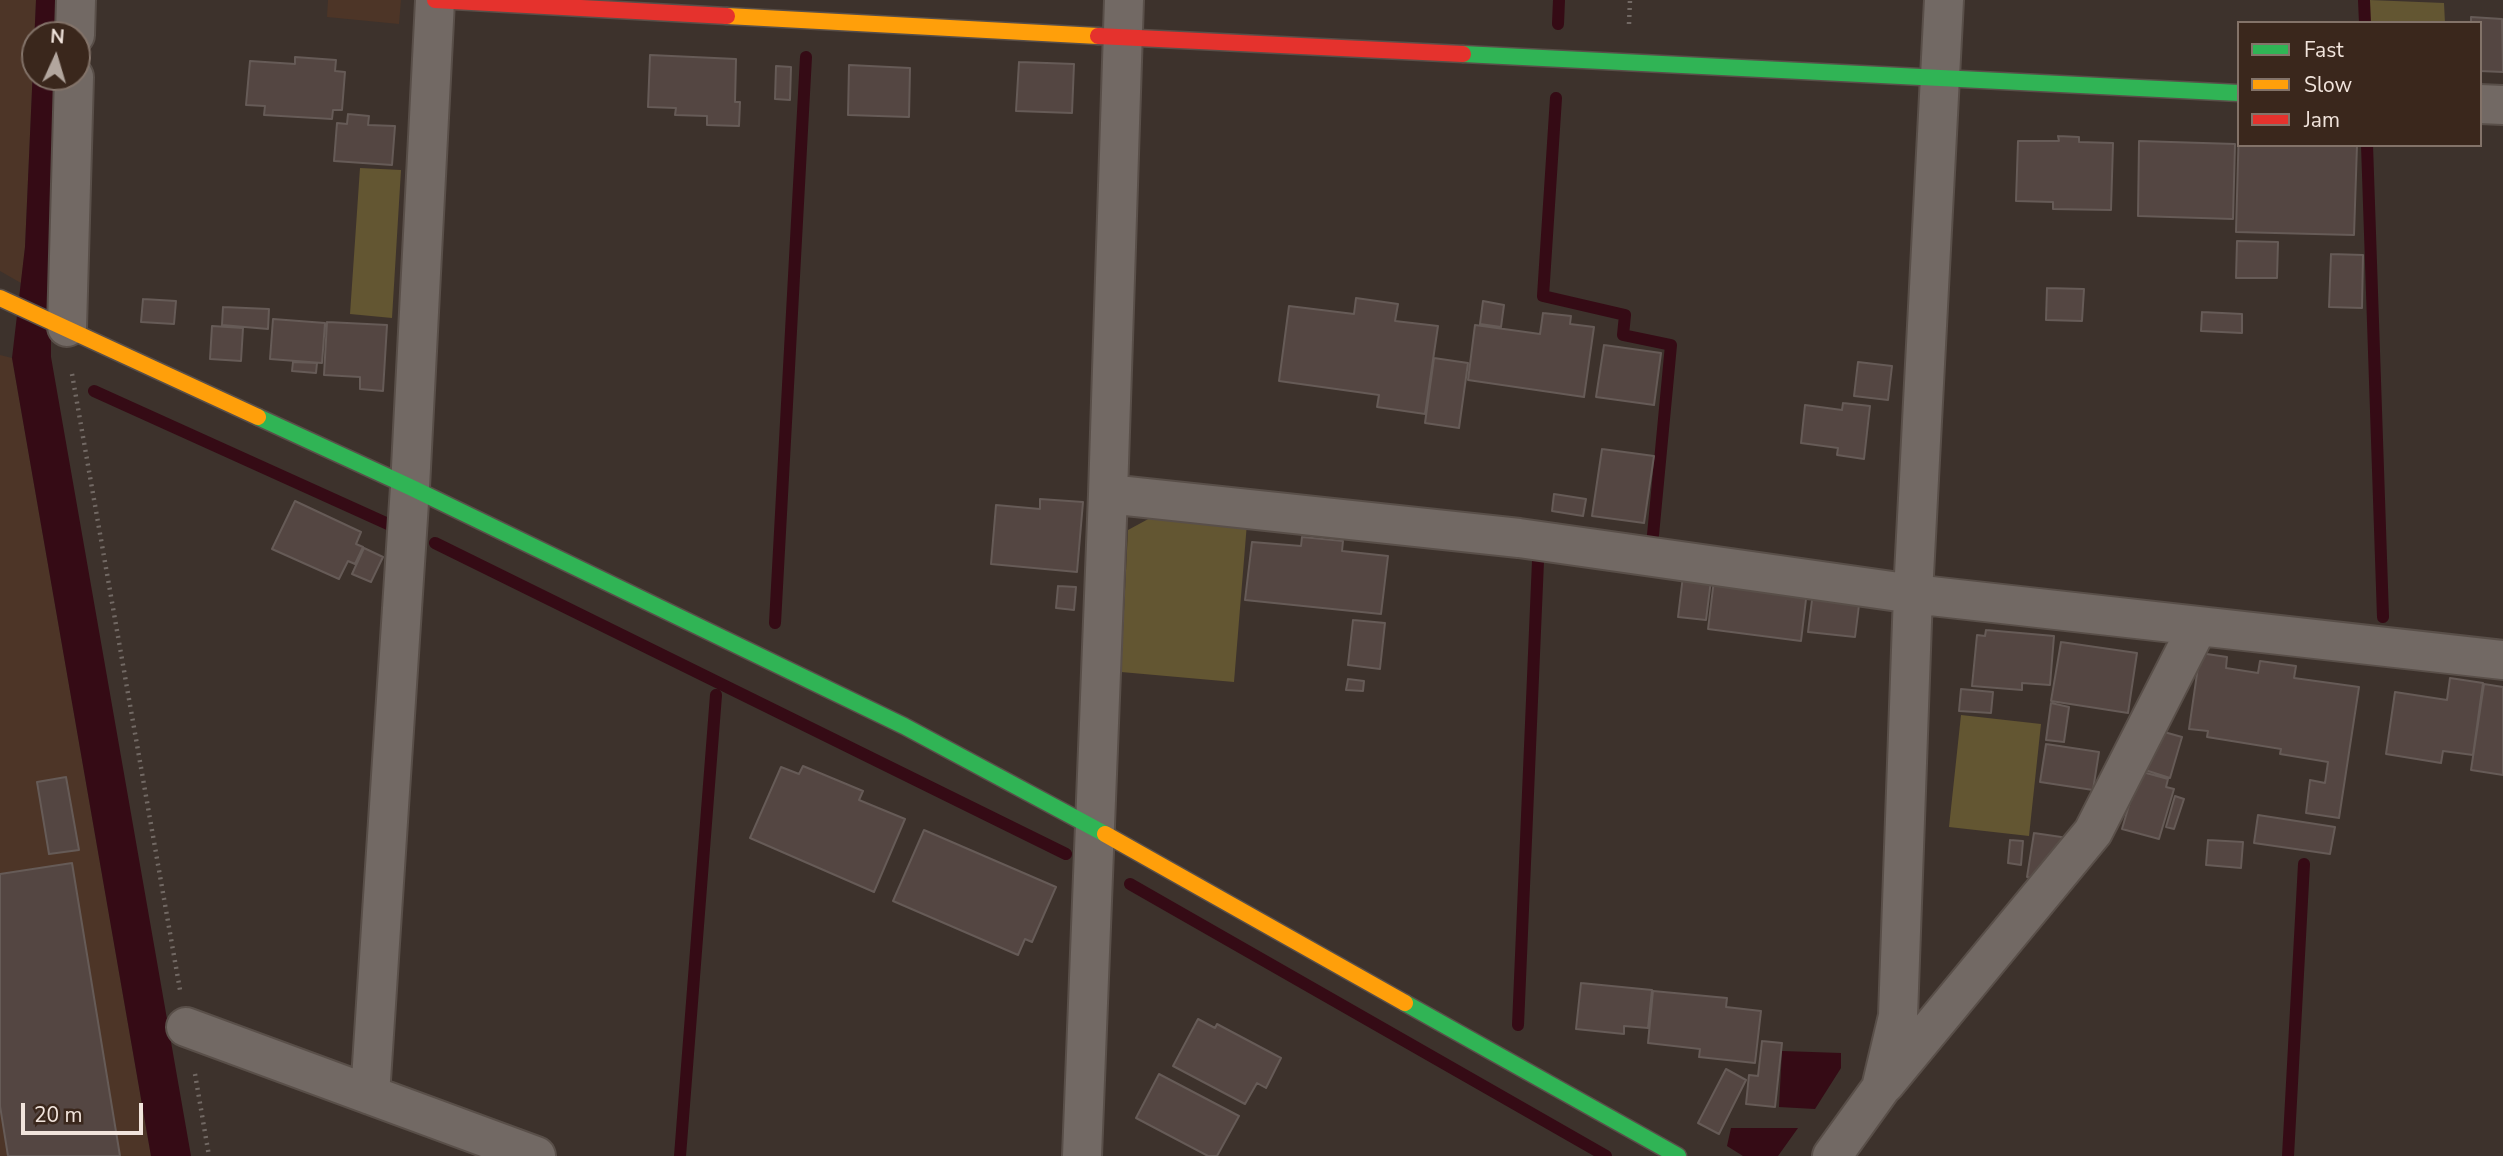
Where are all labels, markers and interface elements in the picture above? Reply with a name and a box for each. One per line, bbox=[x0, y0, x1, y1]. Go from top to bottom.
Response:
north arrow bbox=[21, 21, 91, 91]
legend bbox=[2237, 21, 2482, 147]
text: N bbox=[49, 24, 65, 51]
text: Fast bbox=[2304, 36, 2344, 64]
text: Slow bbox=[2304, 71, 2352, 99]
text: Jam bbox=[2304, 106, 2340, 134]
scale bar bbox=[24, 1090, 147, 1134]
text: 20 m bbox=[34, 1101, 83, 1129]

